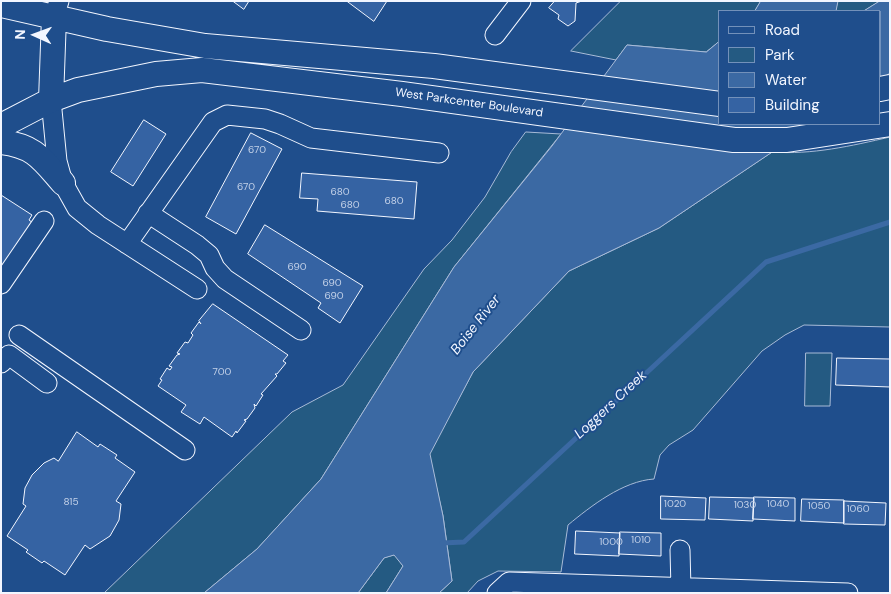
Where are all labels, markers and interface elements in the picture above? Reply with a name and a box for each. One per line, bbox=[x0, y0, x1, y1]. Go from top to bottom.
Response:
north arrow bbox=[10, 10, 60, 60]
legend bbox=[718, 10, 881, 125]
text: Road bbox=[765, 20, 800, 40]
text: N bbox=[11, 29, 29, 40]
text: Park bbox=[765, 45, 795, 65]
text: Water bbox=[765, 70, 806, 90]
street label: West Parkcenter Boulevard bbox=[394, 85, 544, 121]
text: Building bbox=[765, 95, 820, 115]
house number: 670 bbox=[248, 144, 266, 156]
house number: 670 bbox=[237, 181, 255, 193]
house number: 680 bbox=[330, 186, 350, 198]
house number: 680 bbox=[384, 195, 404, 207]
house number: 680 bbox=[340, 199, 360, 211]
house number: 690 bbox=[287, 261, 307, 273]
house number: 690 bbox=[322, 277, 342, 289]
house number: 690 bbox=[324, 290, 344, 302]
water label: Boise River bbox=[447, 292, 505, 358]
house number: 700 bbox=[213, 366, 231, 378]
water label: Loggers Creek bbox=[571, 367, 651, 443]
house number: 815 bbox=[63, 496, 79, 508]
house number: 1020 bbox=[664, 498, 686, 510]
house number: 1040 bbox=[767, 498, 789, 510]
house number: 1030 bbox=[734, 499, 756, 511]
house number: 1050 bbox=[808, 500, 830, 512]
house number: 1060 bbox=[846, 503, 870, 515]
house number: 1010 bbox=[631, 534, 651, 546]
house number: 1000 bbox=[599, 536, 623, 548]

